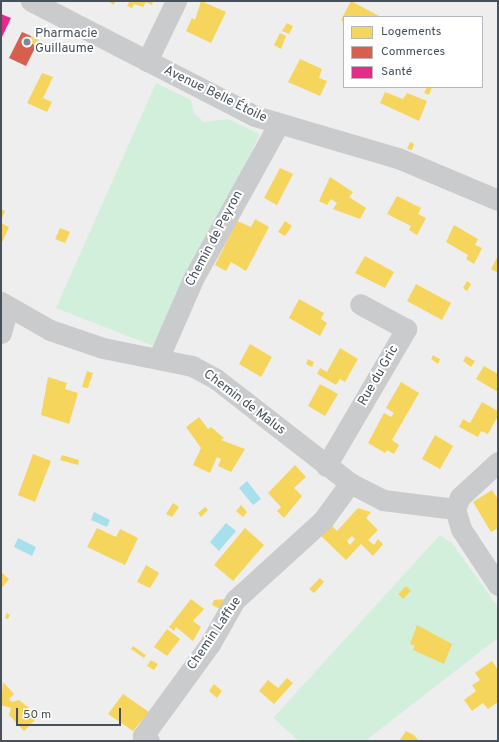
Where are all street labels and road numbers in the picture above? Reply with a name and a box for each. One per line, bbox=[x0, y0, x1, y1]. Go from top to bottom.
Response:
street label: Avenue Belle Étoile bbox=[161, 63, 269, 127]
street label: Chemin de Peyron bbox=[183, 188, 247, 290]
street label: Rue du Gric bbox=[355, 343, 403, 409]
street label: Chemin de Malus bbox=[200, 367, 288, 439]
street label: Chemin Laffue bbox=[185, 594, 245, 674]

